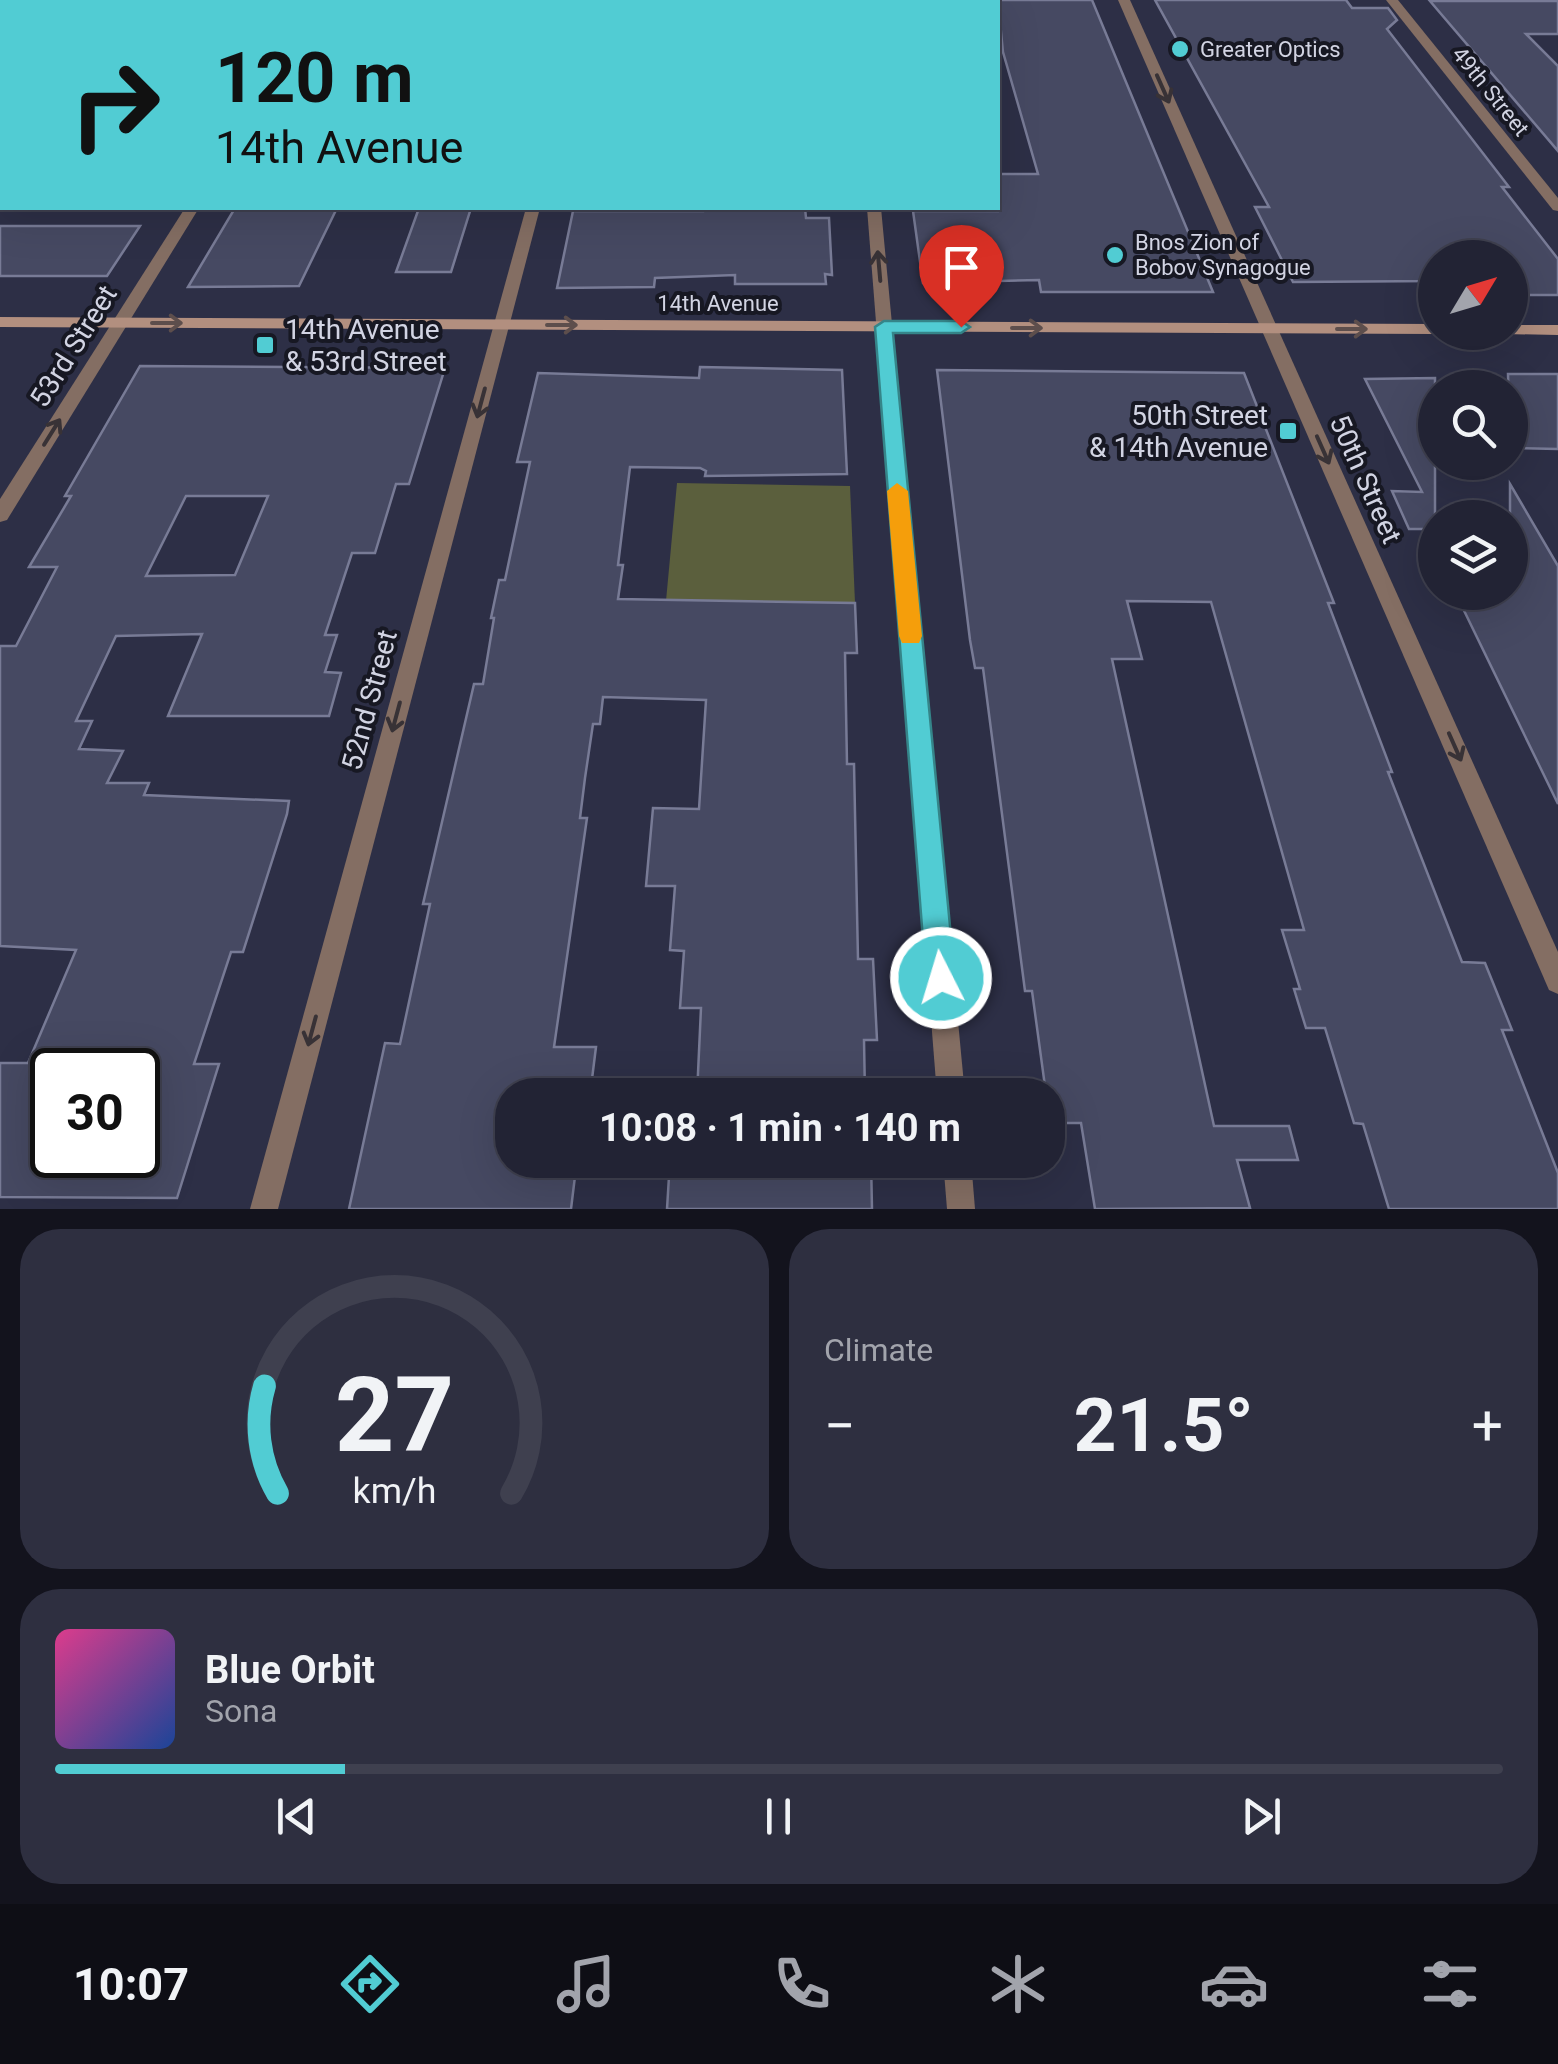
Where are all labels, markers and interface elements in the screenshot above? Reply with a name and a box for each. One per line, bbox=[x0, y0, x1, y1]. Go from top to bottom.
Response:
text: 120 m bbox=[215, 37, 414, 119]
place label: Greater Optics bbox=[1200, 37, 1341, 62]
marker: Greater Optics bbox=[1169, 38, 1191, 60]
icon: right bbox=[50, 40, 180, 170]
street label: 49th Street bbox=[1447, 42, 1534, 141]
one-way arrow bbox=[1155, 73, 1173, 104]
text: 14th Avenue bbox=[215, 121, 463, 174]
pin bbox=[919, 225, 1004, 328]
place label: Bnos Zion of Bobov Synagogue bbox=[1135, 230, 1311, 280]
icon: arrive bbox=[934, 240, 989, 295]
north arrow bbox=[1418, 240, 1528, 350]
map controls bbox=[1418, 240, 1528, 610]
marker: Bnos Zion of Bobov Synagogue bbox=[1104, 244, 1126, 266]
one-way arrow bbox=[869, 250, 888, 282]
street label: 53rd Street bbox=[23, 279, 124, 413]
street label: 14th Avenue bbox=[657, 291, 779, 316]
place label: 14th Avenue & 53rd Street bbox=[285, 313, 447, 378]
one-way arrow bbox=[150, 314, 183, 332]
one-way arrow bbox=[546, 316, 578, 334]
one-way arrow bbox=[1010, 318, 1043, 338]
one-way arrow bbox=[1336, 320, 1368, 338]
marker: 14th Avenue & 53rd Street bbox=[254, 334, 276, 356]
button: search bbox=[1418, 370, 1528, 480]
one-way arrow bbox=[470, 387, 489, 418]
place label: 50th Street & 14th Avenue bbox=[1089, 399, 1268, 464]
street label: 50th Street bbox=[1323, 410, 1408, 548]
one-way arrow bbox=[41, 418, 62, 447]
marker: 50th Street & 14th Avenue bbox=[1277, 420, 1299, 442]
one-way arrow bbox=[1315, 434, 1333, 465]
button: layers bbox=[1418, 500, 1528, 610]
street label: 52nd Street bbox=[335, 627, 404, 774]
one-way arrow bbox=[386, 701, 405, 732]
one-way arrow bbox=[1447, 731, 1465, 762]
position arrow bbox=[889, 926, 993, 1030]
one-way arrow bbox=[301, 1015, 320, 1046]
speed limit sign: 30 bbox=[30, 1048, 160, 1178]
text: 10:08 · 1 min · 140 m bbox=[599, 1106, 961, 1150]
text: Climate bbox=[824, 1331, 933, 1369]
text: 27 bbox=[335, 1355, 454, 1476]
text: 21.5° bbox=[1074, 1381, 1254, 1469]
text: − bbox=[824, 1394, 855, 1458]
text: + bbox=[1472, 1394, 1503, 1458]
text: km/h bbox=[353, 1470, 436, 1512]
text: Blue Orbit bbox=[205, 1648, 375, 1692]
text: Sona bbox=[205, 1692, 277, 1730]
icon: previous bbox=[269, 1789, 324, 1844]
icon: pause bbox=[751, 1789, 806, 1844]
icon: next bbox=[1234, 1789, 1289, 1844]
icon: directions bbox=[335, 1949, 405, 2019]
icon: music bbox=[551, 1949, 621, 2019]
icon: phone bbox=[767, 1949, 837, 2019]
icon: climate bbox=[983, 1949, 1053, 2019]
icon: car bbox=[1199, 1949, 1269, 2019]
icon: filters bbox=[1415, 1949, 1485, 2019]
text: 10:07 bbox=[73, 1958, 189, 2011]

